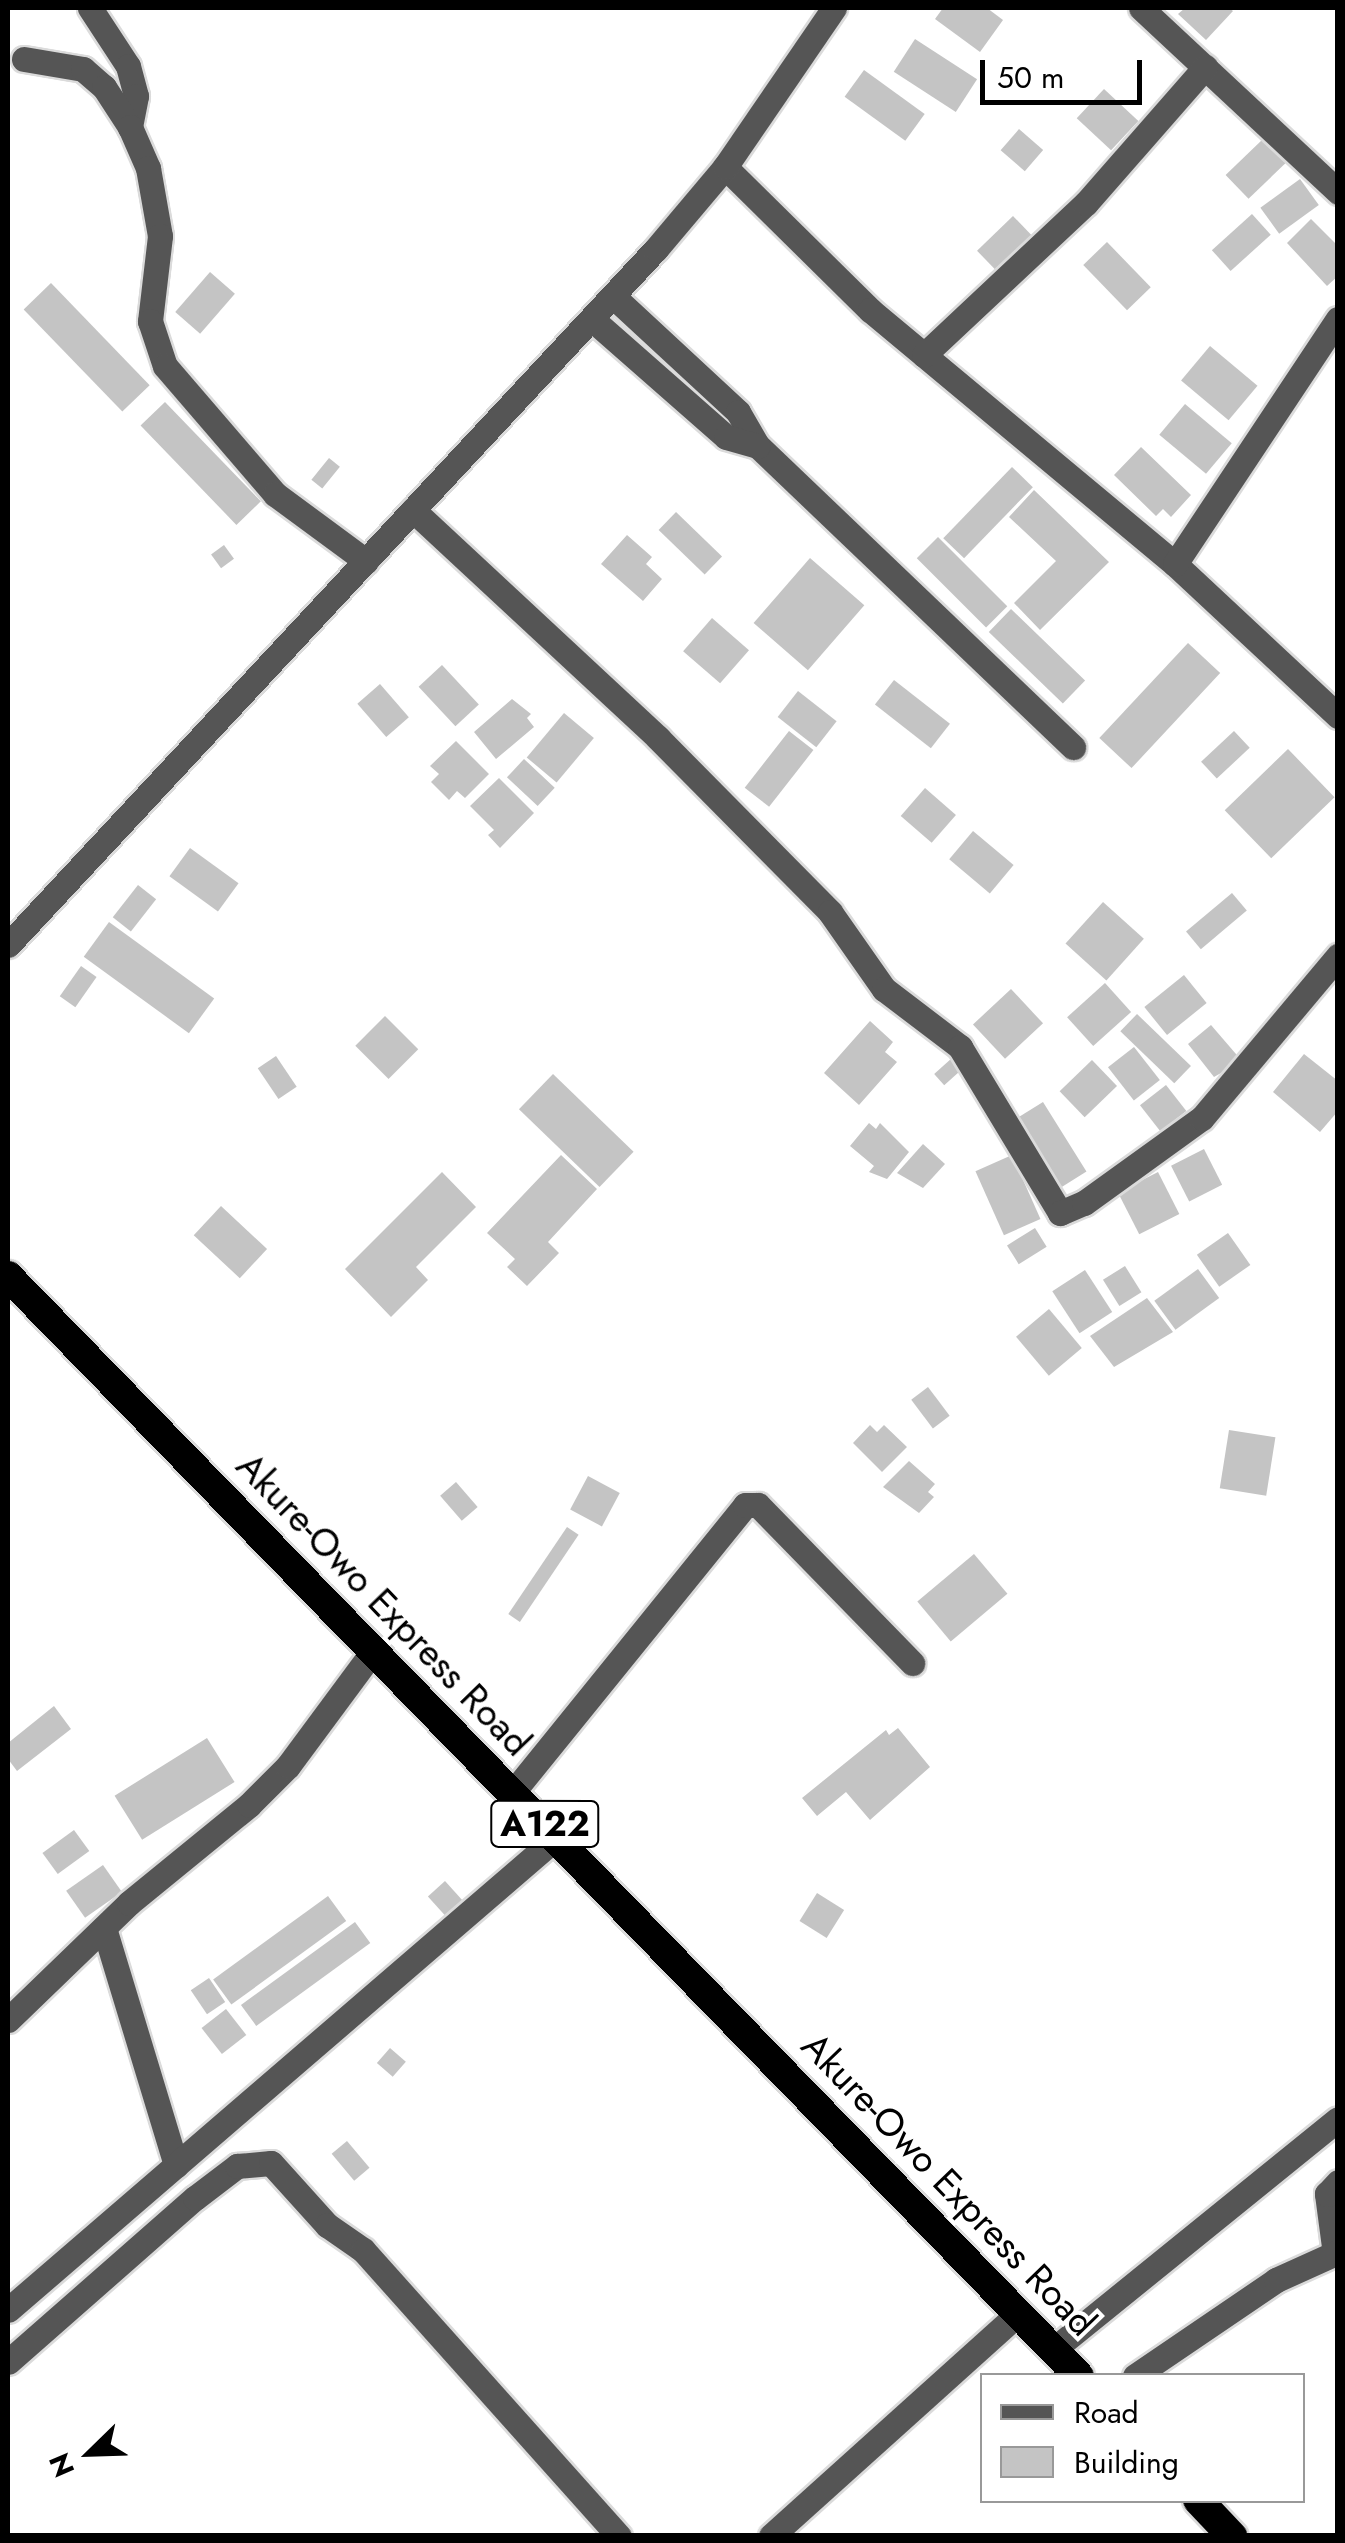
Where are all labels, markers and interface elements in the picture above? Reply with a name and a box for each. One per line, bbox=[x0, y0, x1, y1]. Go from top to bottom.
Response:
scale bar bbox=[985, 40, 1148, 102]
text: 50 m bbox=[997, 56, 1064, 99]
street label: Akure-Owo Express Road bbox=[227, 1443, 541, 1765]
road number: A122 bbox=[490, 1794, 600, 1854]
street label: Akure-Owo Express Road bbox=[792, 2023, 1106, 2345]
legend bbox=[980, 2373, 1305, 2503]
text: Road bbox=[1074, 2391, 1139, 2434]
north arrow bbox=[40, 2403, 140, 2503]
text: Building bbox=[1074, 2441, 1179, 2484]
text: N bbox=[39, 2447, 85, 2483]

